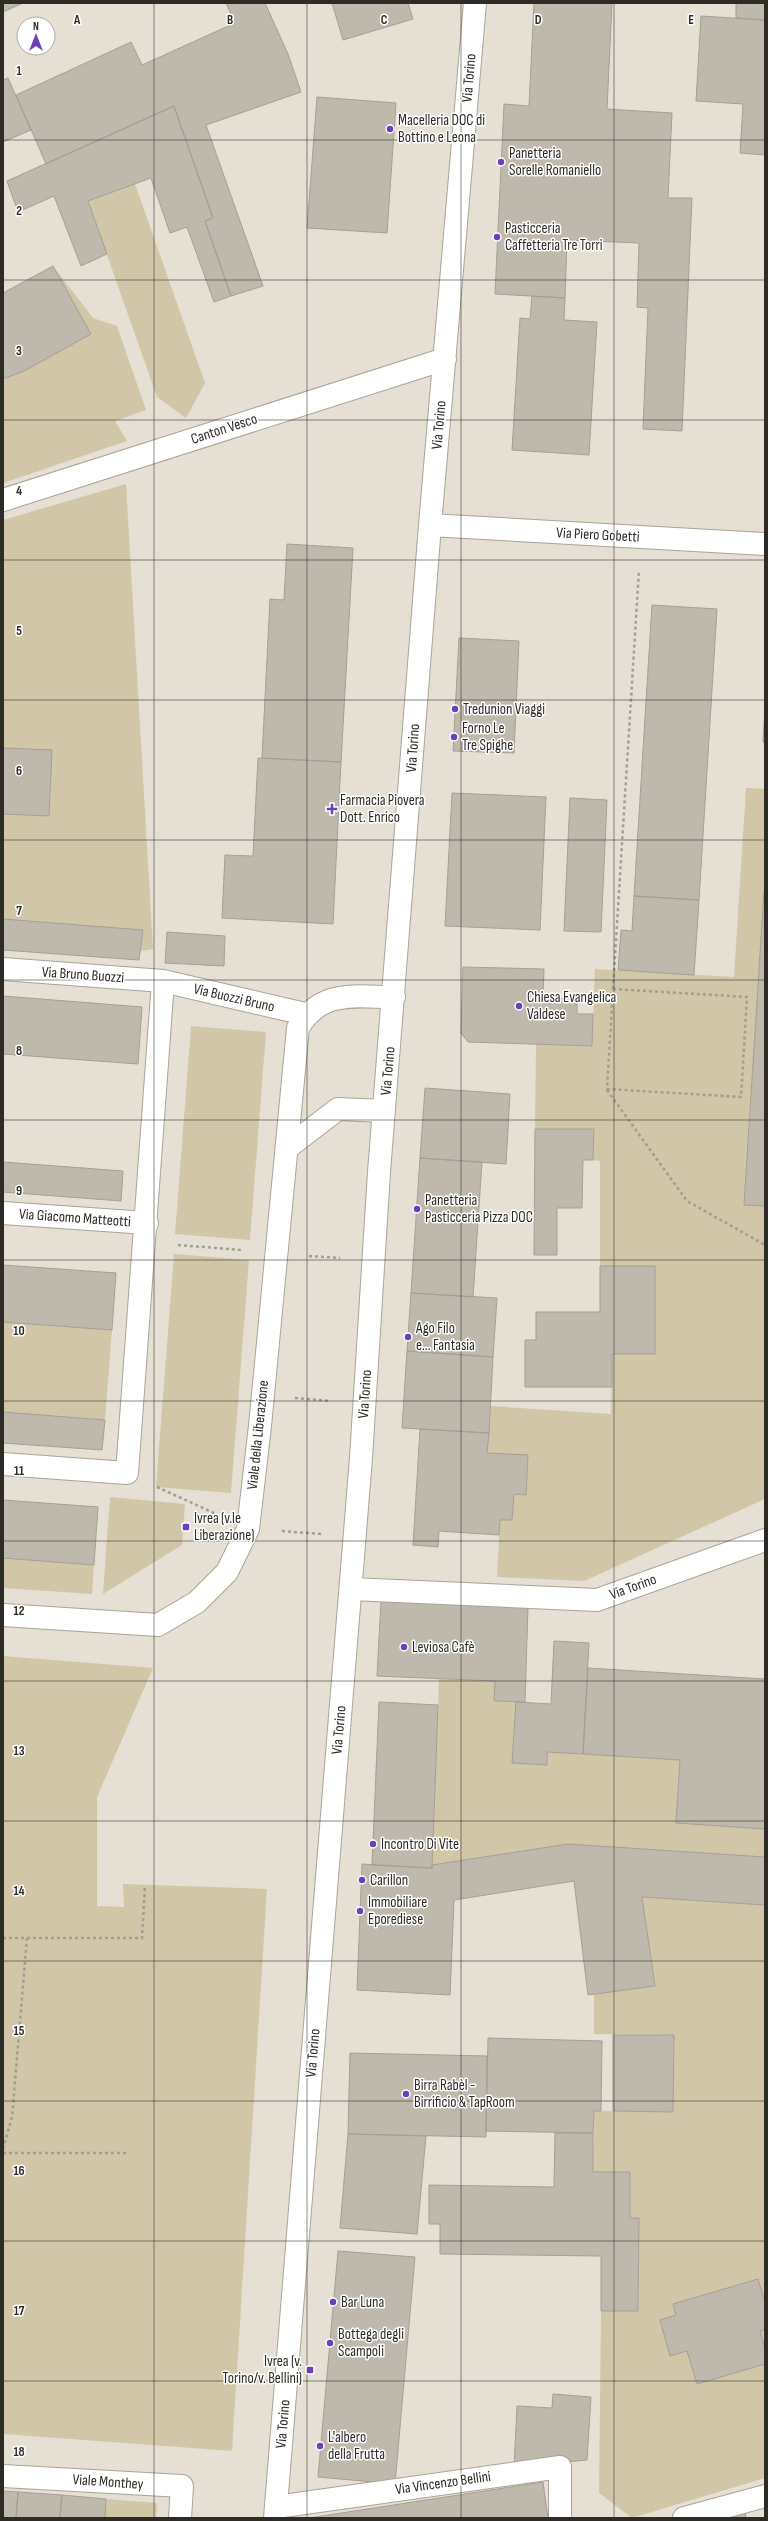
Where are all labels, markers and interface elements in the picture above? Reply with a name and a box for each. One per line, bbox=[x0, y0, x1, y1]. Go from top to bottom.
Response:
text: A bbox=[73, 12, 81, 28]
text: B bbox=[227, 12, 233, 28]
text: C bbox=[381, 12, 388, 28]
text: D bbox=[535, 12, 542, 28]
text: E bbox=[688, 12, 694, 28]
north arrow bbox=[16, 16, 56, 56]
text: N bbox=[33, 20, 39, 33]
street label: Via Torino bbox=[457, 53, 481, 103]
text: 1 bbox=[16, 63, 22, 79]
place label: Macelleria DOC di Bottino e Leona bbox=[398, 111, 485, 147]
marker: Macelleria DOC di Bottino e Leona bbox=[385, 124, 395, 134]
place label: Panetteria Sorelle Romaniello bbox=[509, 144, 601, 180]
marker: Panetteria Sorelle Romaniello bbox=[496, 157, 506, 167]
text: 2 bbox=[16, 203, 22, 219]
place label: Pasticceria Caffetteria Tre Torri bbox=[505, 219, 603, 255]
marker: Pasticceria Caffetteria Tre Torri bbox=[492, 232, 502, 242]
text: 3 bbox=[16, 343, 22, 359]
street label: Via Torino bbox=[427, 400, 451, 450]
street label: Canton Vesco bbox=[188, 409, 260, 449]
text: 4 bbox=[16, 483, 22, 499]
street label: Via Piero Gobetti bbox=[556, 523, 640, 547]
text: 5 bbox=[16, 623, 22, 639]
place label: Tredunion Viaggi bbox=[463, 700, 545, 719]
marker: Tredunion Viaggi bbox=[450, 704, 460, 714]
place label: Forno Le Tre Spighe bbox=[462, 719, 513, 755]
street label: Via Torino bbox=[402, 723, 424, 773]
marker: Forno Le Tre Spighe bbox=[449, 732, 459, 742]
text: 6 bbox=[16, 763, 22, 779]
place label: Farmacia Piovera Dott. Enrico bbox=[340, 791, 425, 827]
marker: Farmacia Piovera Dott. Enrico bbox=[327, 804, 337, 814]
text: 7 bbox=[16, 903, 22, 919]
street label: Via Bruno Buozzi bbox=[41, 963, 125, 987]
street label: Via Buozzi Bruno bbox=[192, 979, 276, 1017]
place label: Chiesa Evangelica Valdese bbox=[527, 988, 617, 1024]
marker: Chiesa Evangelica Valdese bbox=[514, 1001, 524, 1011]
text: 8 bbox=[16, 1043, 22, 1059]
street label: Via Torino bbox=[376, 1046, 400, 1096]
text: 9 bbox=[16, 1183, 22, 1199]
place label: Panetteria Pasticceria Pizza DOC bbox=[425, 1191, 533, 1227]
marker: Panetteria Pasticceria Pizza DOC bbox=[412, 1204, 422, 1214]
street label: Via Giacomo Matteotti bbox=[18, 1205, 132, 1231]
place label: Ago Filo e... Fantasia bbox=[415, 1319, 475, 1355]
text: 10 bbox=[13, 1323, 25, 1339]
marker: Ago Filo e... Fantasia bbox=[403, 1332, 413, 1342]
street label: Via Torino bbox=[354, 1369, 376, 1419]
street label: Viale della Liberazione bbox=[243, 1379, 273, 1491]
text: 11 bbox=[14, 1463, 24, 1479]
place label: Ivrea (v.le Liberazione) bbox=[194, 1509, 255, 1545]
marker: Ivrea (v.le Liberazione) bbox=[181, 1522, 191, 1532]
street label: Via Torino bbox=[607, 1570, 659, 1604]
text: 12 bbox=[14, 1603, 25, 1619]
place label: Leviosa Cafè bbox=[412, 1638, 474, 1657]
marker: Leviosa Cafè bbox=[399, 1642, 409, 1652]
street label: Via Torino bbox=[327, 1705, 351, 1755]
text: 13 bbox=[14, 1743, 25, 1759]
place label: Incontro Di Vite bbox=[381, 1835, 459, 1854]
marker: Incontro Di Vite bbox=[368, 1839, 378, 1849]
place label: Carillon bbox=[370, 1871, 408, 1890]
marker: Carillon bbox=[357, 1875, 367, 1885]
text: 14 bbox=[13, 1883, 25, 1899]
place label: Immobiliare Eporediese bbox=[368, 1893, 427, 1929]
marker: Immobiliare Eporediese bbox=[355, 1906, 365, 1916]
text: 15 bbox=[14, 2023, 25, 2039]
street label: Via Torino bbox=[301, 2028, 325, 2078]
place label: Birra Rabèl - Birrificio & TapRoom bbox=[414, 2076, 515, 2112]
marker: Birra Rabèl - Birrificio & TapRoom bbox=[401, 2089, 411, 2099]
text: 16 bbox=[13, 2163, 25, 2179]
place label: Bar Luna bbox=[341, 2293, 384, 2312]
marker: Bar Luna bbox=[328, 2297, 338, 2307]
text: 17 bbox=[14, 2303, 25, 2319]
place label: Bottega degli Scampoli bbox=[338, 2325, 404, 2361]
marker: Bottega degli Scampoli bbox=[325, 2338, 335, 2348]
place label: Ivrea (v. Torino/v. Bellini) bbox=[223, 2352, 302, 2388]
marker: Ivrea (v. Torino/v. Bellini) bbox=[305, 2365, 315, 2375]
street label: Via Torino bbox=[271, 2399, 295, 2449]
place label: L'albero della Frutta bbox=[328, 2428, 385, 2464]
marker: L'albero della Frutta bbox=[315, 2441, 325, 2451]
text: 18 bbox=[13, 2444, 25, 2460]
street label: Via Vincenzo Bellini bbox=[394, 2467, 492, 2499]
street label: Viale Monthey bbox=[72, 2470, 144, 2494]

